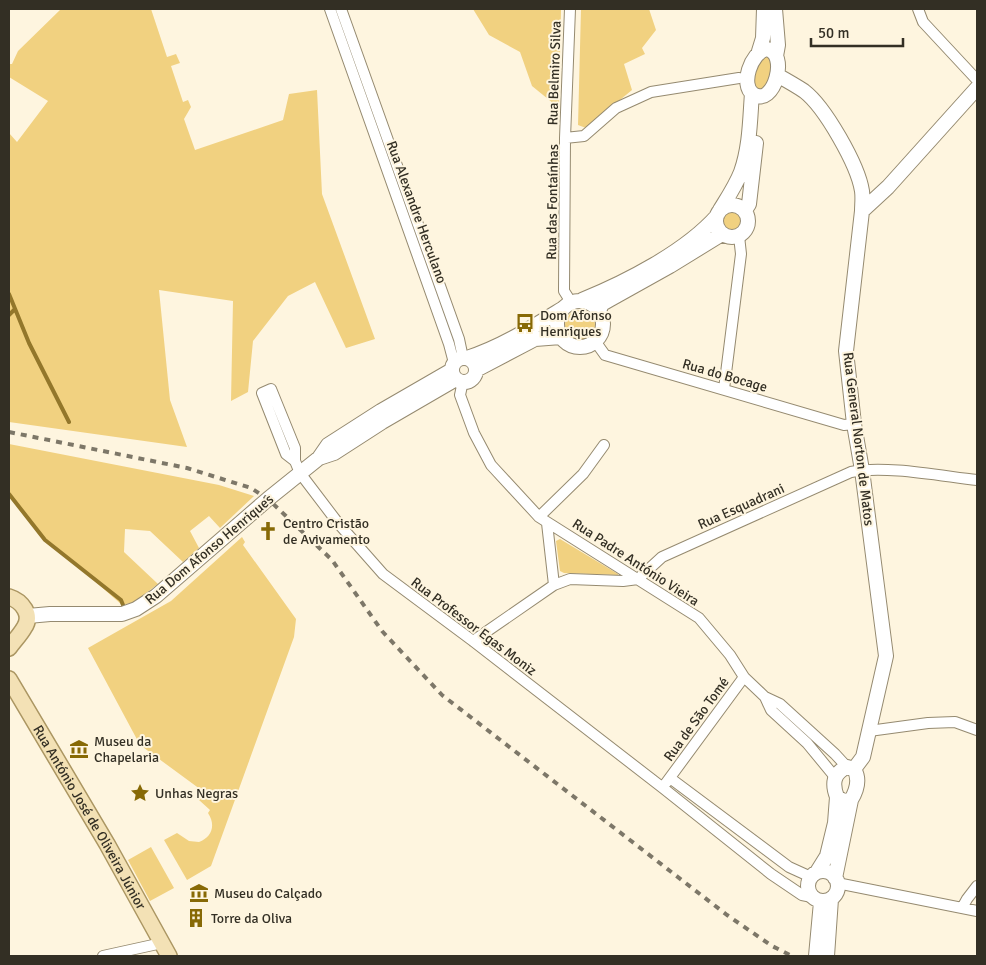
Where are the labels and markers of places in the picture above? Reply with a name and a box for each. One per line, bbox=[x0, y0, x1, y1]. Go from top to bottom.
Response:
place label: Dom Afonso Henriques bbox=[540, 307, 612, 340]
bus stop icon: Dom Afonso Henriques bbox=[514, 312, 536, 334]
place label: Centro Cristão de Avivamento bbox=[283, 515, 370, 548]
church icon: Centro Cristão de Avivamento bbox=[257, 520, 279, 542]
place label: Museu da Chapelaria bbox=[94, 733, 159, 766]
museum icon: Museu da Chapelaria bbox=[68, 738, 90, 760]
place icon: Unhas Negras bbox=[129, 782, 151, 804]
place label: Unhas Negras bbox=[155, 785, 238, 802]
museum icon: Museu do Calçado bbox=[188, 882, 210, 904]
place label: Museu do Calçado bbox=[214, 885, 322, 902]
building icon: Torre da Oliva bbox=[185, 907, 207, 929]
place label: Torre da Oliva bbox=[211, 910, 292, 927]

